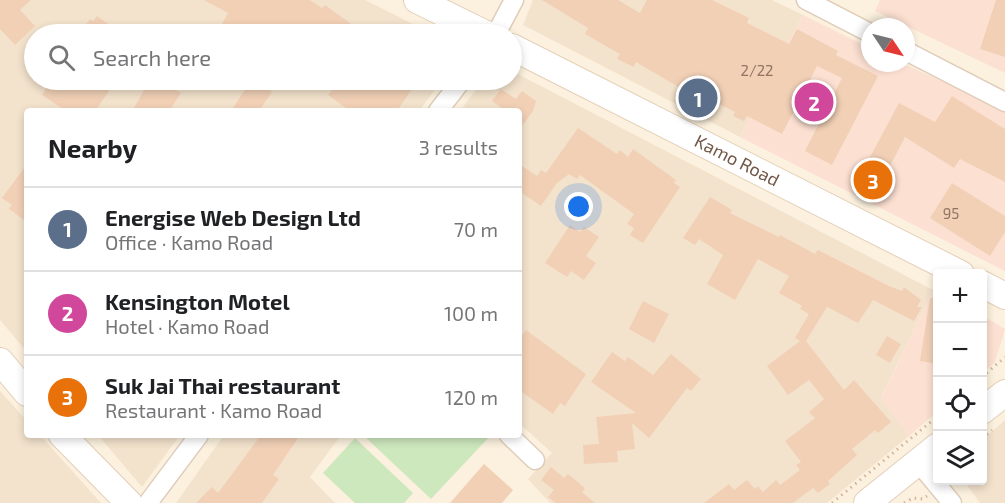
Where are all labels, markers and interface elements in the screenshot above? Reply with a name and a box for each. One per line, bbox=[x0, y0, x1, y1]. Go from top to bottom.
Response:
north arrow bbox=[861, 18, 915, 72]
search box bbox=[24, 24, 522, 90]
icon: search bbox=[45, 41, 78, 74]
text: Search here bbox=[93, 44, 211, 70]
house number: 2/22 bbox=[740, 61, 774, 79]
pin: 1 bbox=[678, 76, 718, 120]
pin: 2 bbox=[794, 80, 834, 124]
street label: Kamo Road bbox=[691, 129, 783, 190]
text: Nearby bbox=[48, 132, 137, 163]
text: 3 results bbox=[419, 135, 498, 159]
pin: 3 bbox=[854, 158, 892, 202]
your location bbox=[564, 192, 593, 221]
text: Energise Web Design Ltd bbox=[105, 204, 361, 230]
house number: 95 bbox=[943, 204, 959, 222]
text: 1 bbox=[63, 217, 72, 241]
text: 70 m bbox=[454, 217, 498, 241]
text: Office · Kamo Road bbox=[105, 230, 273, 254]
map controls bbox=[933, 269, 987, 485]
button: + bbox=[933, 269, 987, 323]
text: Kensington Motel bbox=[105, 288, 290, 314]
text: 2 bbox=[62, 301, 73, 325]
text: 100 m bbox=[444, 301, 498, 325]
text: Hotel · Kamo Road bbox=[105, 314, 269, 338]
button: − bbox=[933, 323, 987, 377]
text: Suk Jai Thai restaurant bbox=[105, 372, 340, 398]
button: locate bbox=[933, 377, 987, 431]
text: 3 bbox=[62, 385, 73, 409]
text: 120 m bbox=[445, 385, 498, 409]
text: Restaurant · Kamo Road bbox=[105, 398, 322, 422]
button: layers bbox=[933, 431, 987, 485]

